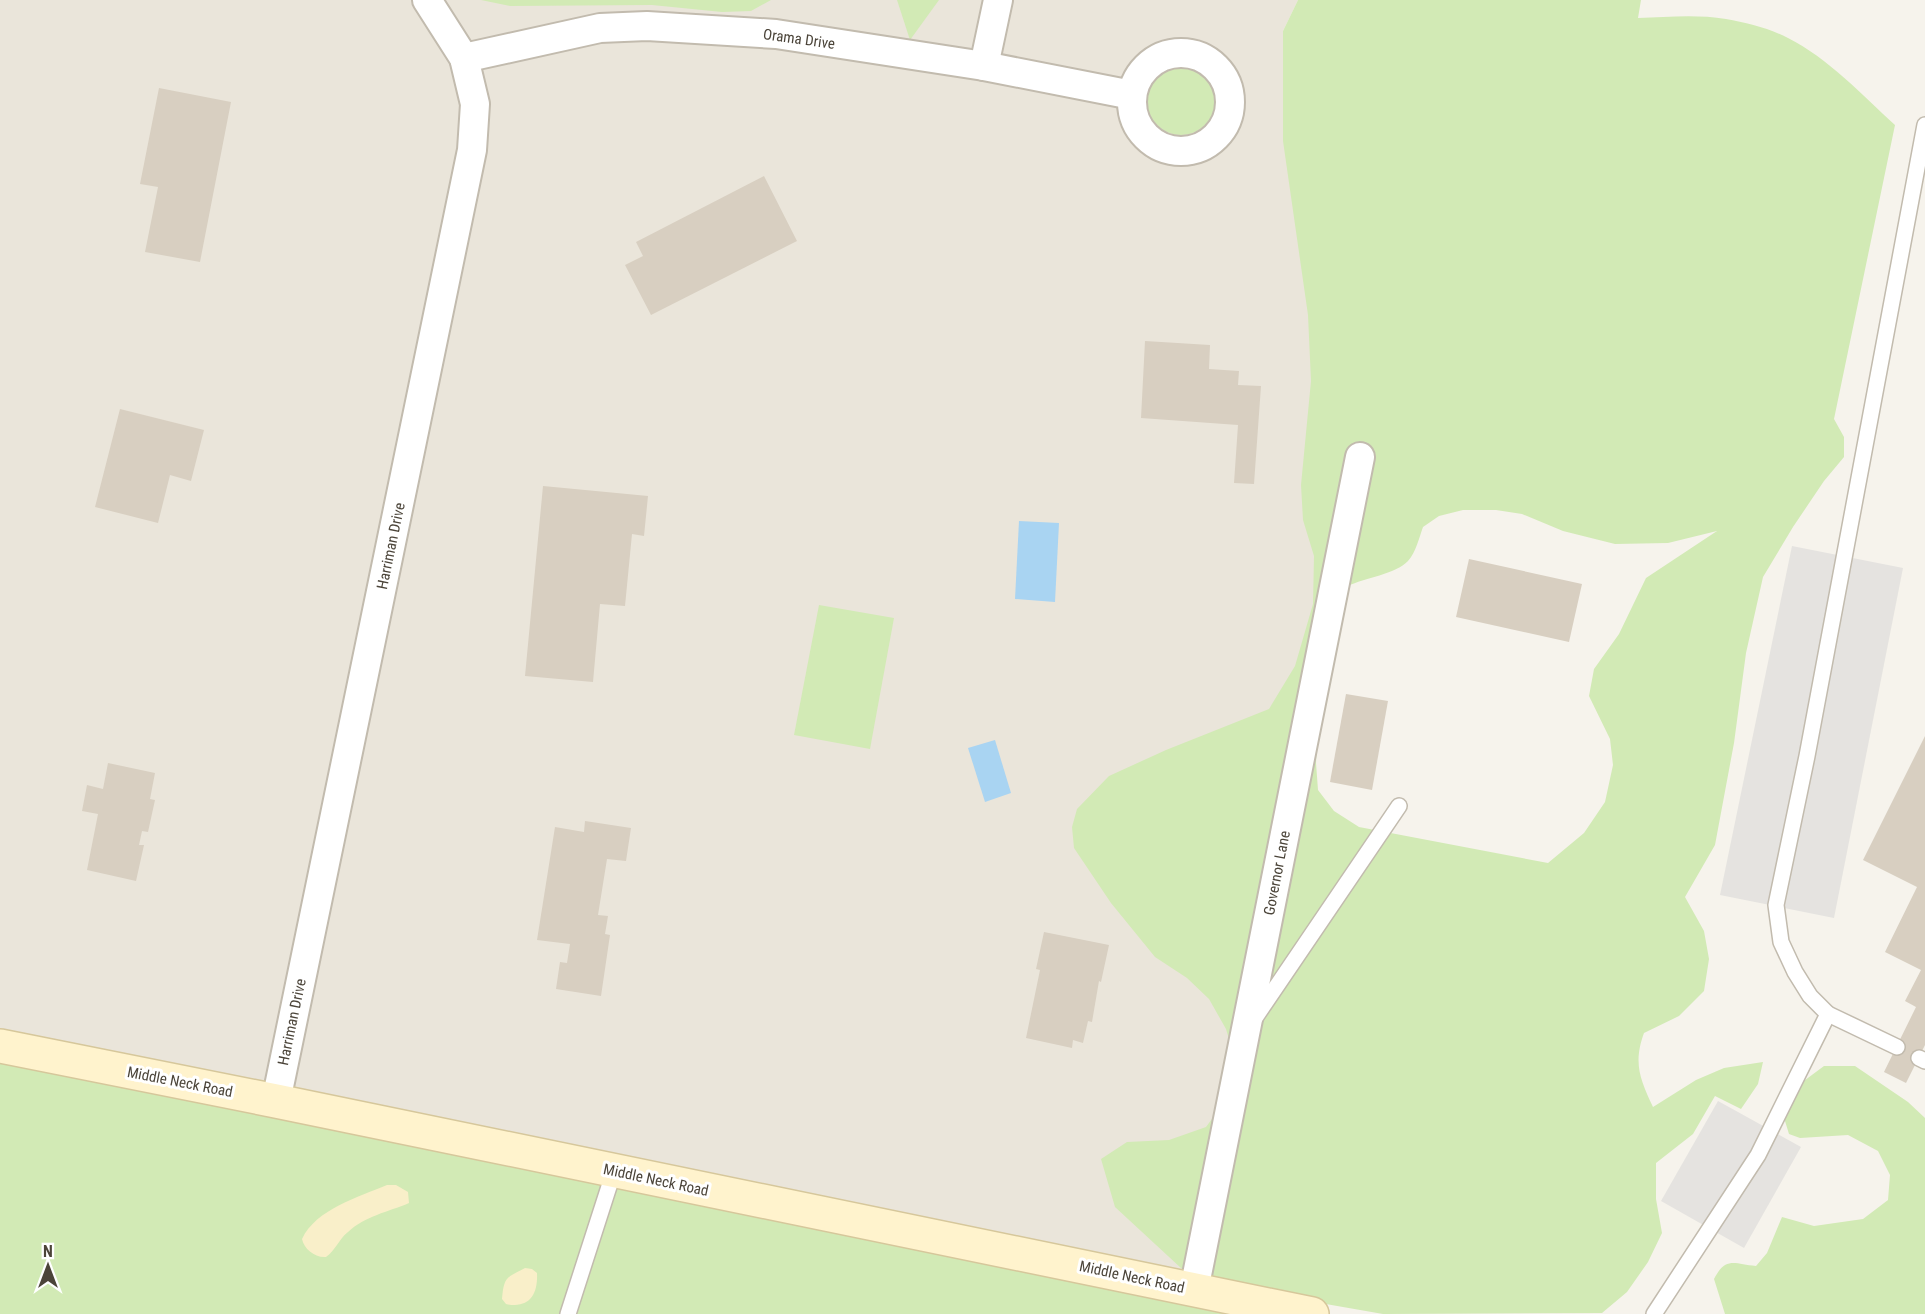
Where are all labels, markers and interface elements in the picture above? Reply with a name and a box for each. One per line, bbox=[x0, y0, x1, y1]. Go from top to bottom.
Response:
street label: Orama Drive bbox=[762, 25, 836, 53]
street label: Harriman Drive bbox=[373, 501, 409, 591]
street label: Governor Lane bbox=[1260, 829, 1294, 917]
street label: Harriman Drive bbox=[274, 977, 310, 1067]
street label: Middle Neck Road bbox=[126, 1063, 234, 1101]
street label: Middle Neck Road bbox=[602, 1160, 710, 1200]
north arrow bbox=[18, 1236, 78, 1296]
text: N bbox=[43, 1242, 53, 1261]
street label: Middle Neck Road bbox=[1078, 1257, 1186, 1297]

